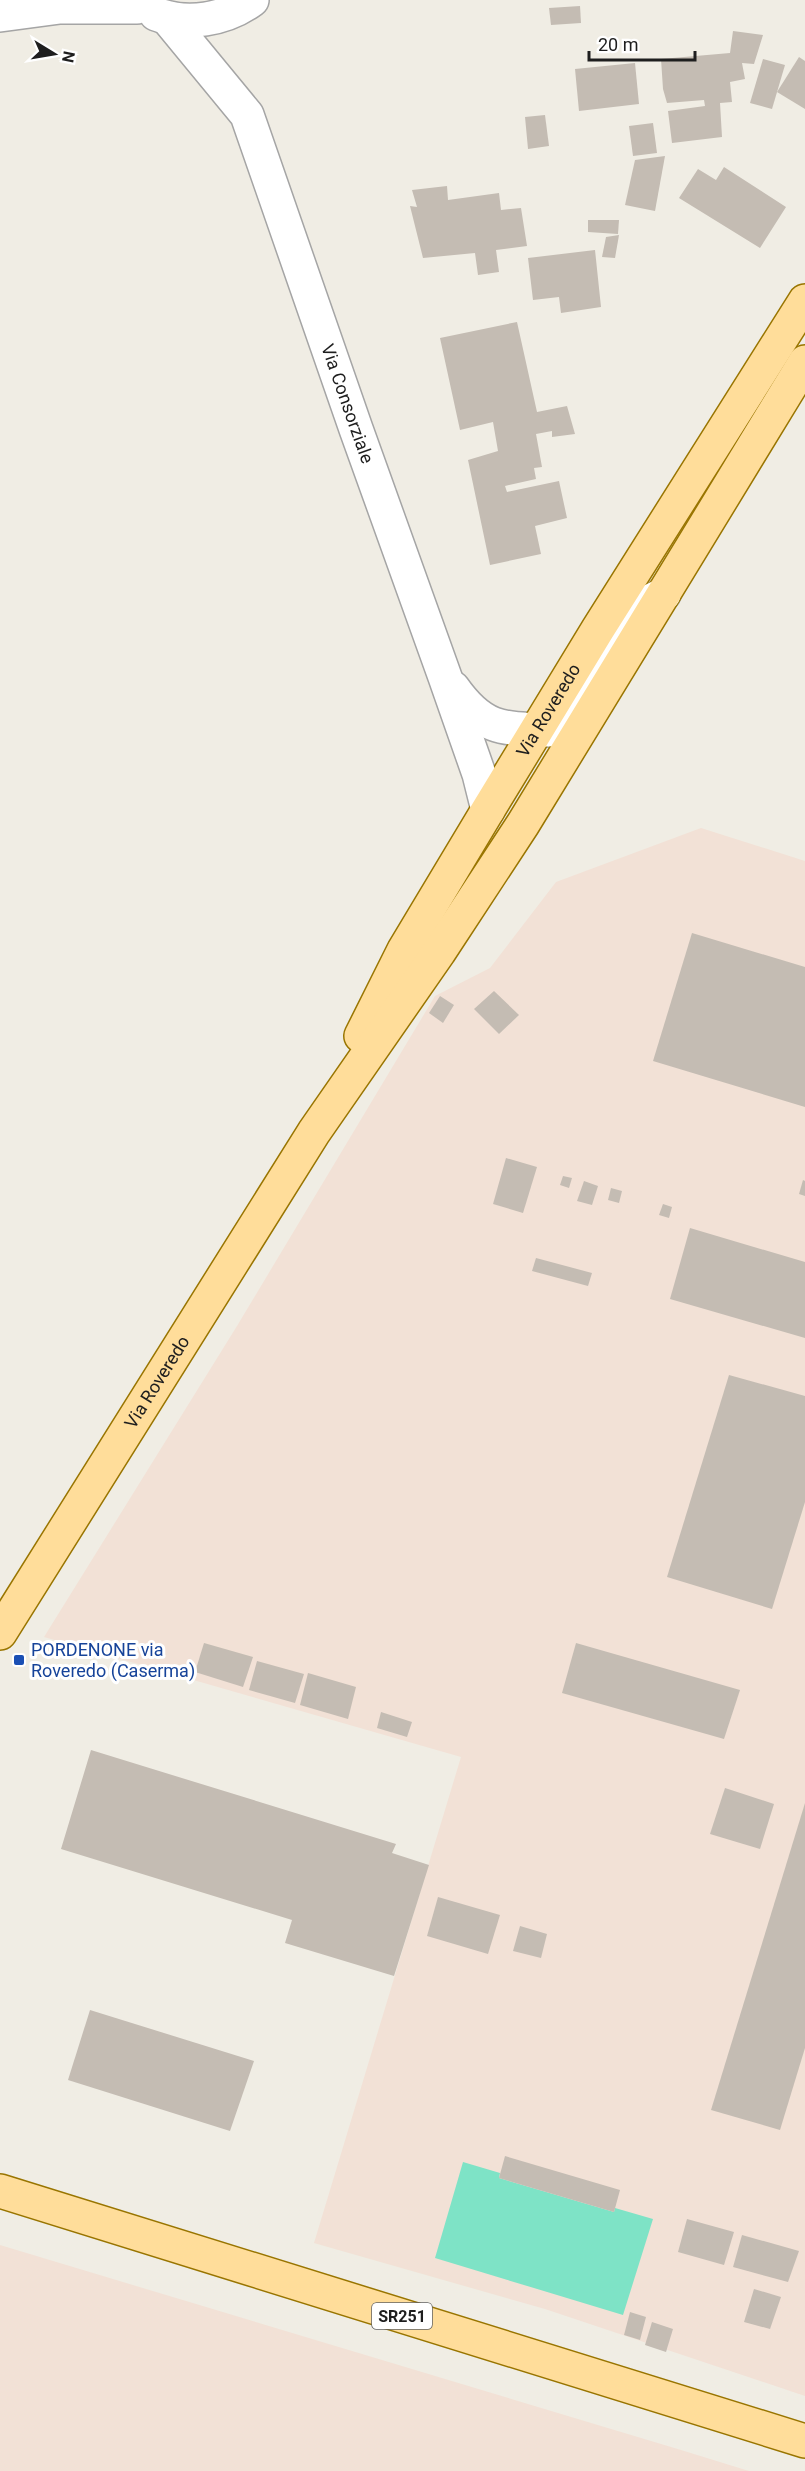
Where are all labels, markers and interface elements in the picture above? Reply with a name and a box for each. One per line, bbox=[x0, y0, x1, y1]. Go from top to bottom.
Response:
north arrow bbox=[24, 24, 84, 84]
scale bar bbox=[589, 24, 696, 62]
text: 20 m bbox=[598, 34, 638, 55]
text: N bbox=[58, 49, 79, 64]
street label: Via Consorziale bbox=[317, 341, 378, 466]
street label: Via Roveredo bbox=[512, 660, 584, 761]
street label: Via Roveredo bbox=[120, 1332, 194, 1432]
place label: PORDENONE via Roveredo (Caserma) bbox=[31, 1639, 195, 1682]
marker: PORDENONE via Roveredo (Caserma) bbox=[12, 1653, 26, 1667]
road number: SR251 bbox=[372, 2303, 432, 2329]

